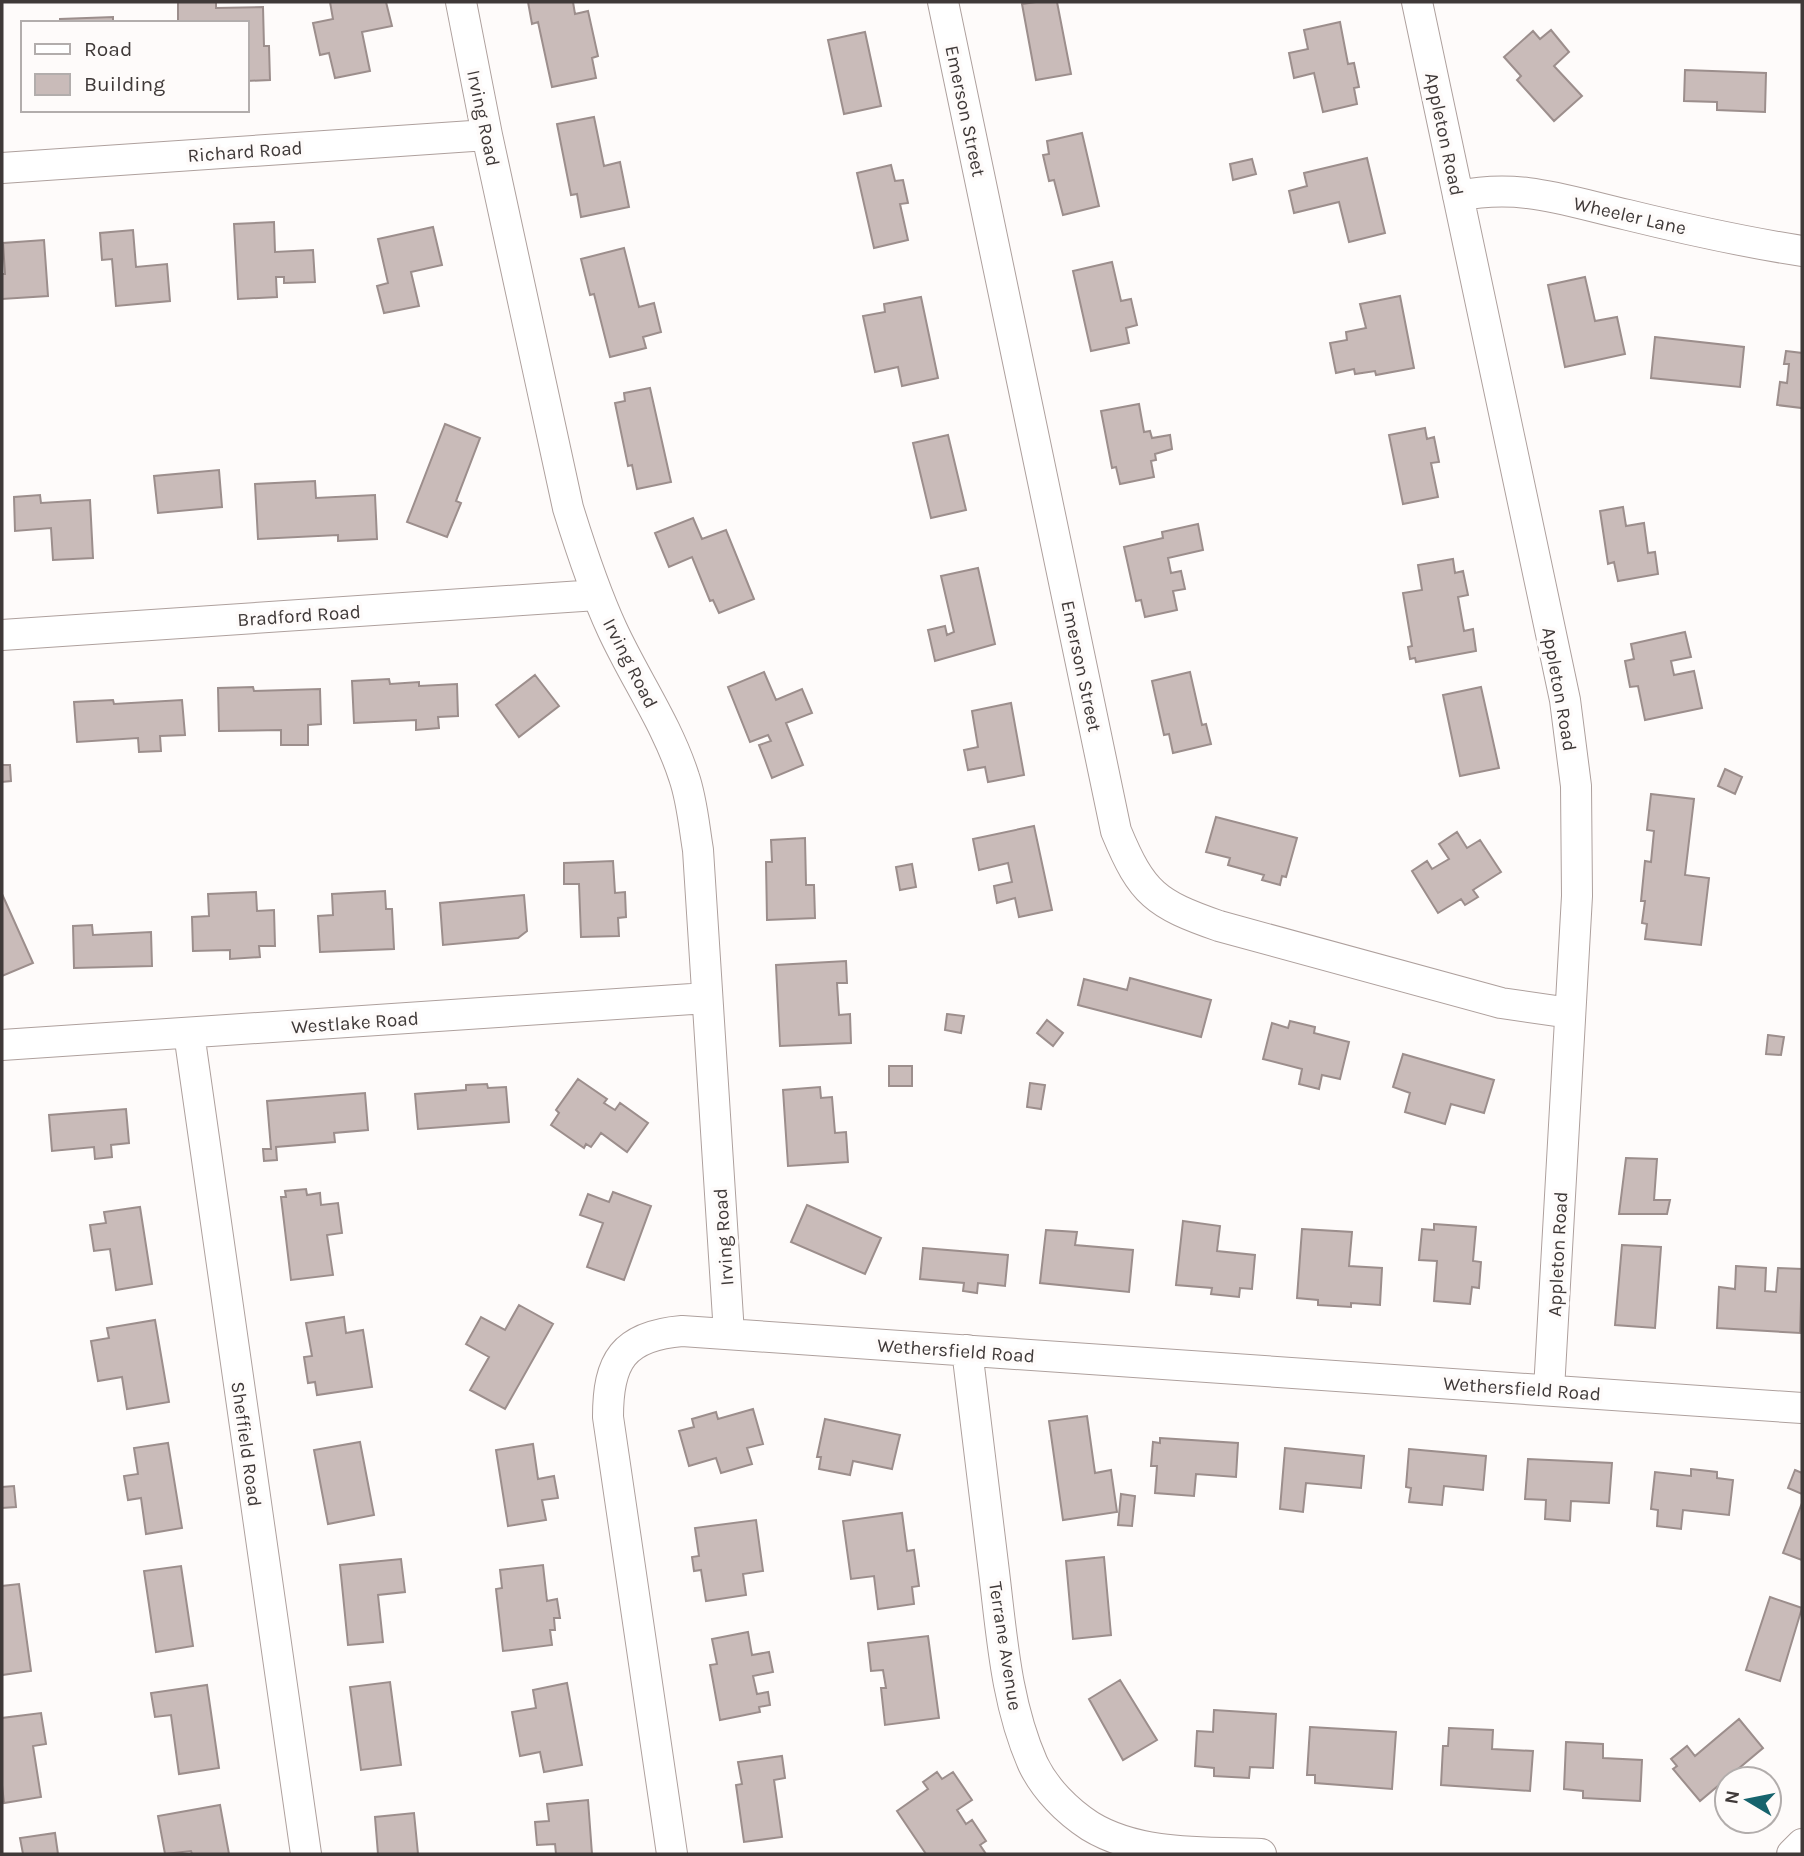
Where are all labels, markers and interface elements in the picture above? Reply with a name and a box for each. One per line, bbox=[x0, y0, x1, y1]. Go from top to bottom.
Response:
legend bbox=[21, 21, 248, 112]
text: Road bbox=[84, 37, 132, 61]
street label: Emerson Street bbox=[940, 44, 990, 179]
street label: Irving Road bbox=[462, 68, 504, 168]
street label: Appleton Road bbox=[1420, 71, 1468, 198]
text: Building bbox=[84, 72, 165, 96]
street label: Richard Road bbox=[187, 137, 303, 167]
street label: Wheeler Lane bbox=[1571, 192, 1688, 240]
street label: Emerson Street bbox=[1056, 599, 1106, 734]
street label: Bradford Road bbox=[237, 601, 362, 631]
street label: Irving Road bbox=[598, 615, 662, 712]
street label: Appleton Road bbox=[1537, 625, 1581, 753]
street label: Westlake Road bbox=[291, 1008, 420, 1038]
street label: Irving Road bbox=[710, 1187, 738, 1287]
street label: Appleton Road bbox=[1544, 1191, 1572, 1317]
street label: Wethersfield Road bbox=[876, 1335, 1036, 1367]
street label: Wethersfield Road bbox=[1442, 1373, 1602, 1405]
street label: Sheffield Road bbox=[226, 1380, 266, 1508]
street label: Terrane Avenue bbox=[984, 1580, 1026, 1712]
north arrow bbox=[1713, 1765, 1783, 1835]
text: N bbox=[1720, 1789, 1744, 1806]

